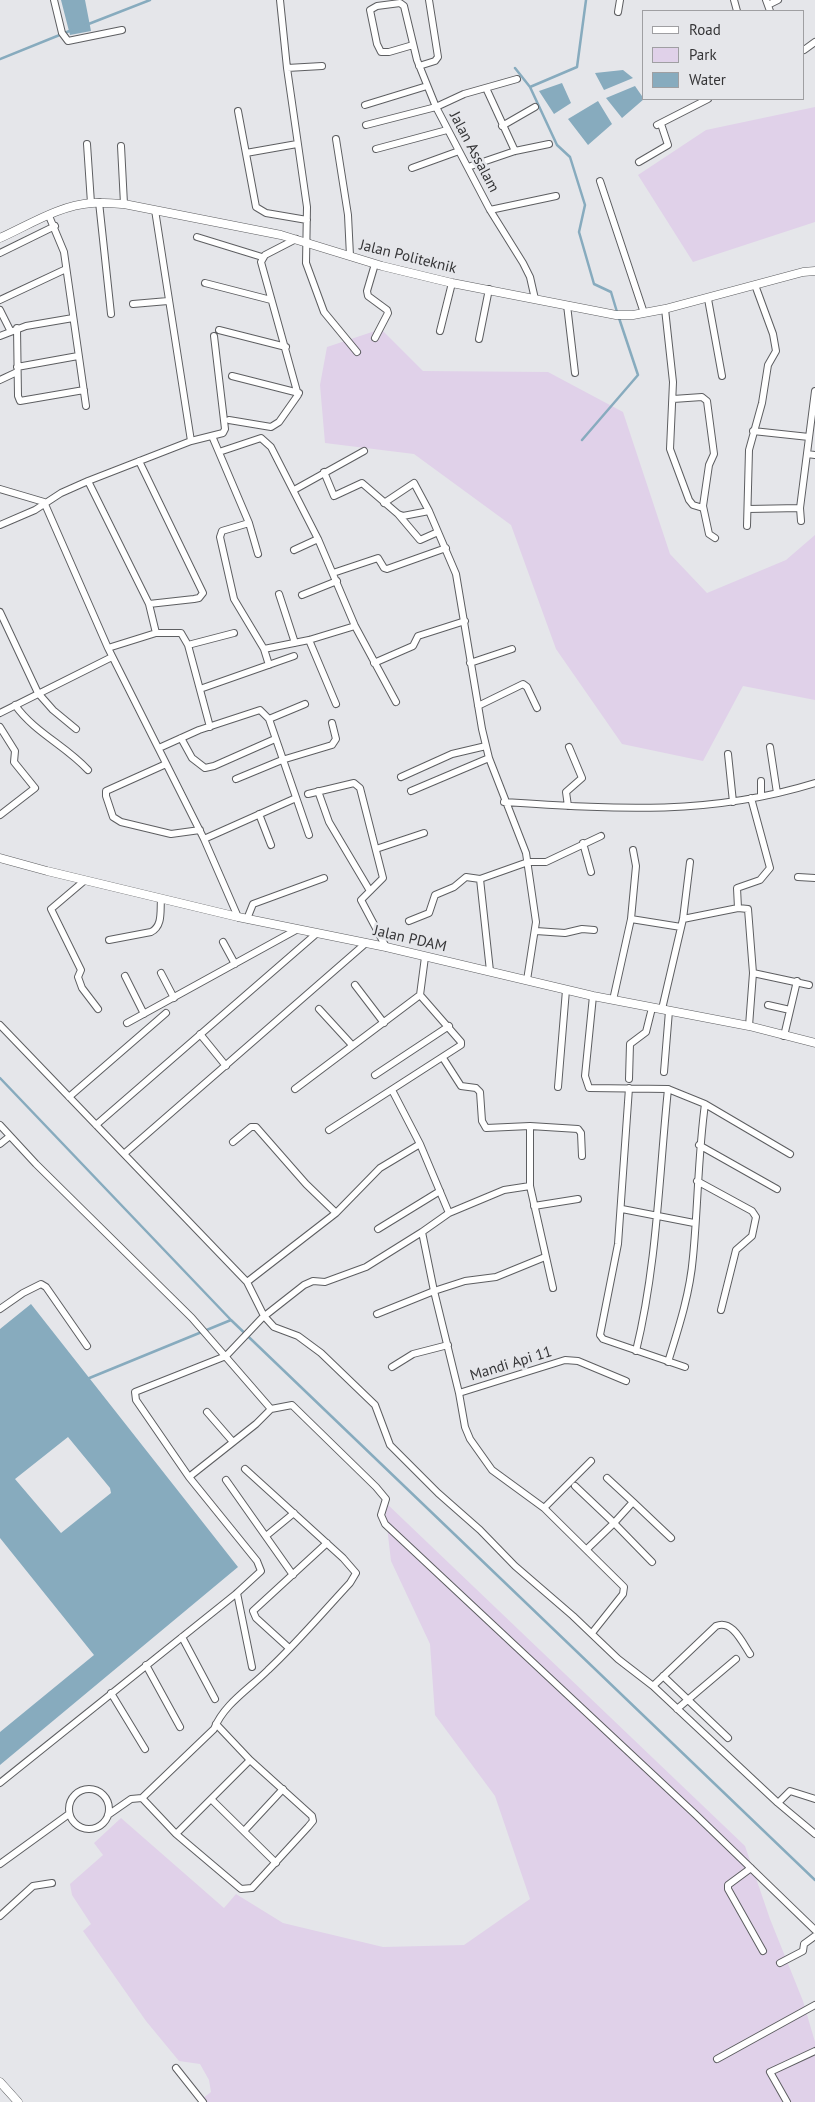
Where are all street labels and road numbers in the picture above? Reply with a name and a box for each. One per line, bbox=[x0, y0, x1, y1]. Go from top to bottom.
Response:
street label: Jalan Assalam bbox=[445, 109, 503, 195]
street label: Jalan Politeknik bbox=[358, 236, 458, 278]
street label: Jalan PDAM bbox=[372, 922, 448, 956]
street label: Mandi Api 11 bbox=[468, 1343, 554, 1385]

